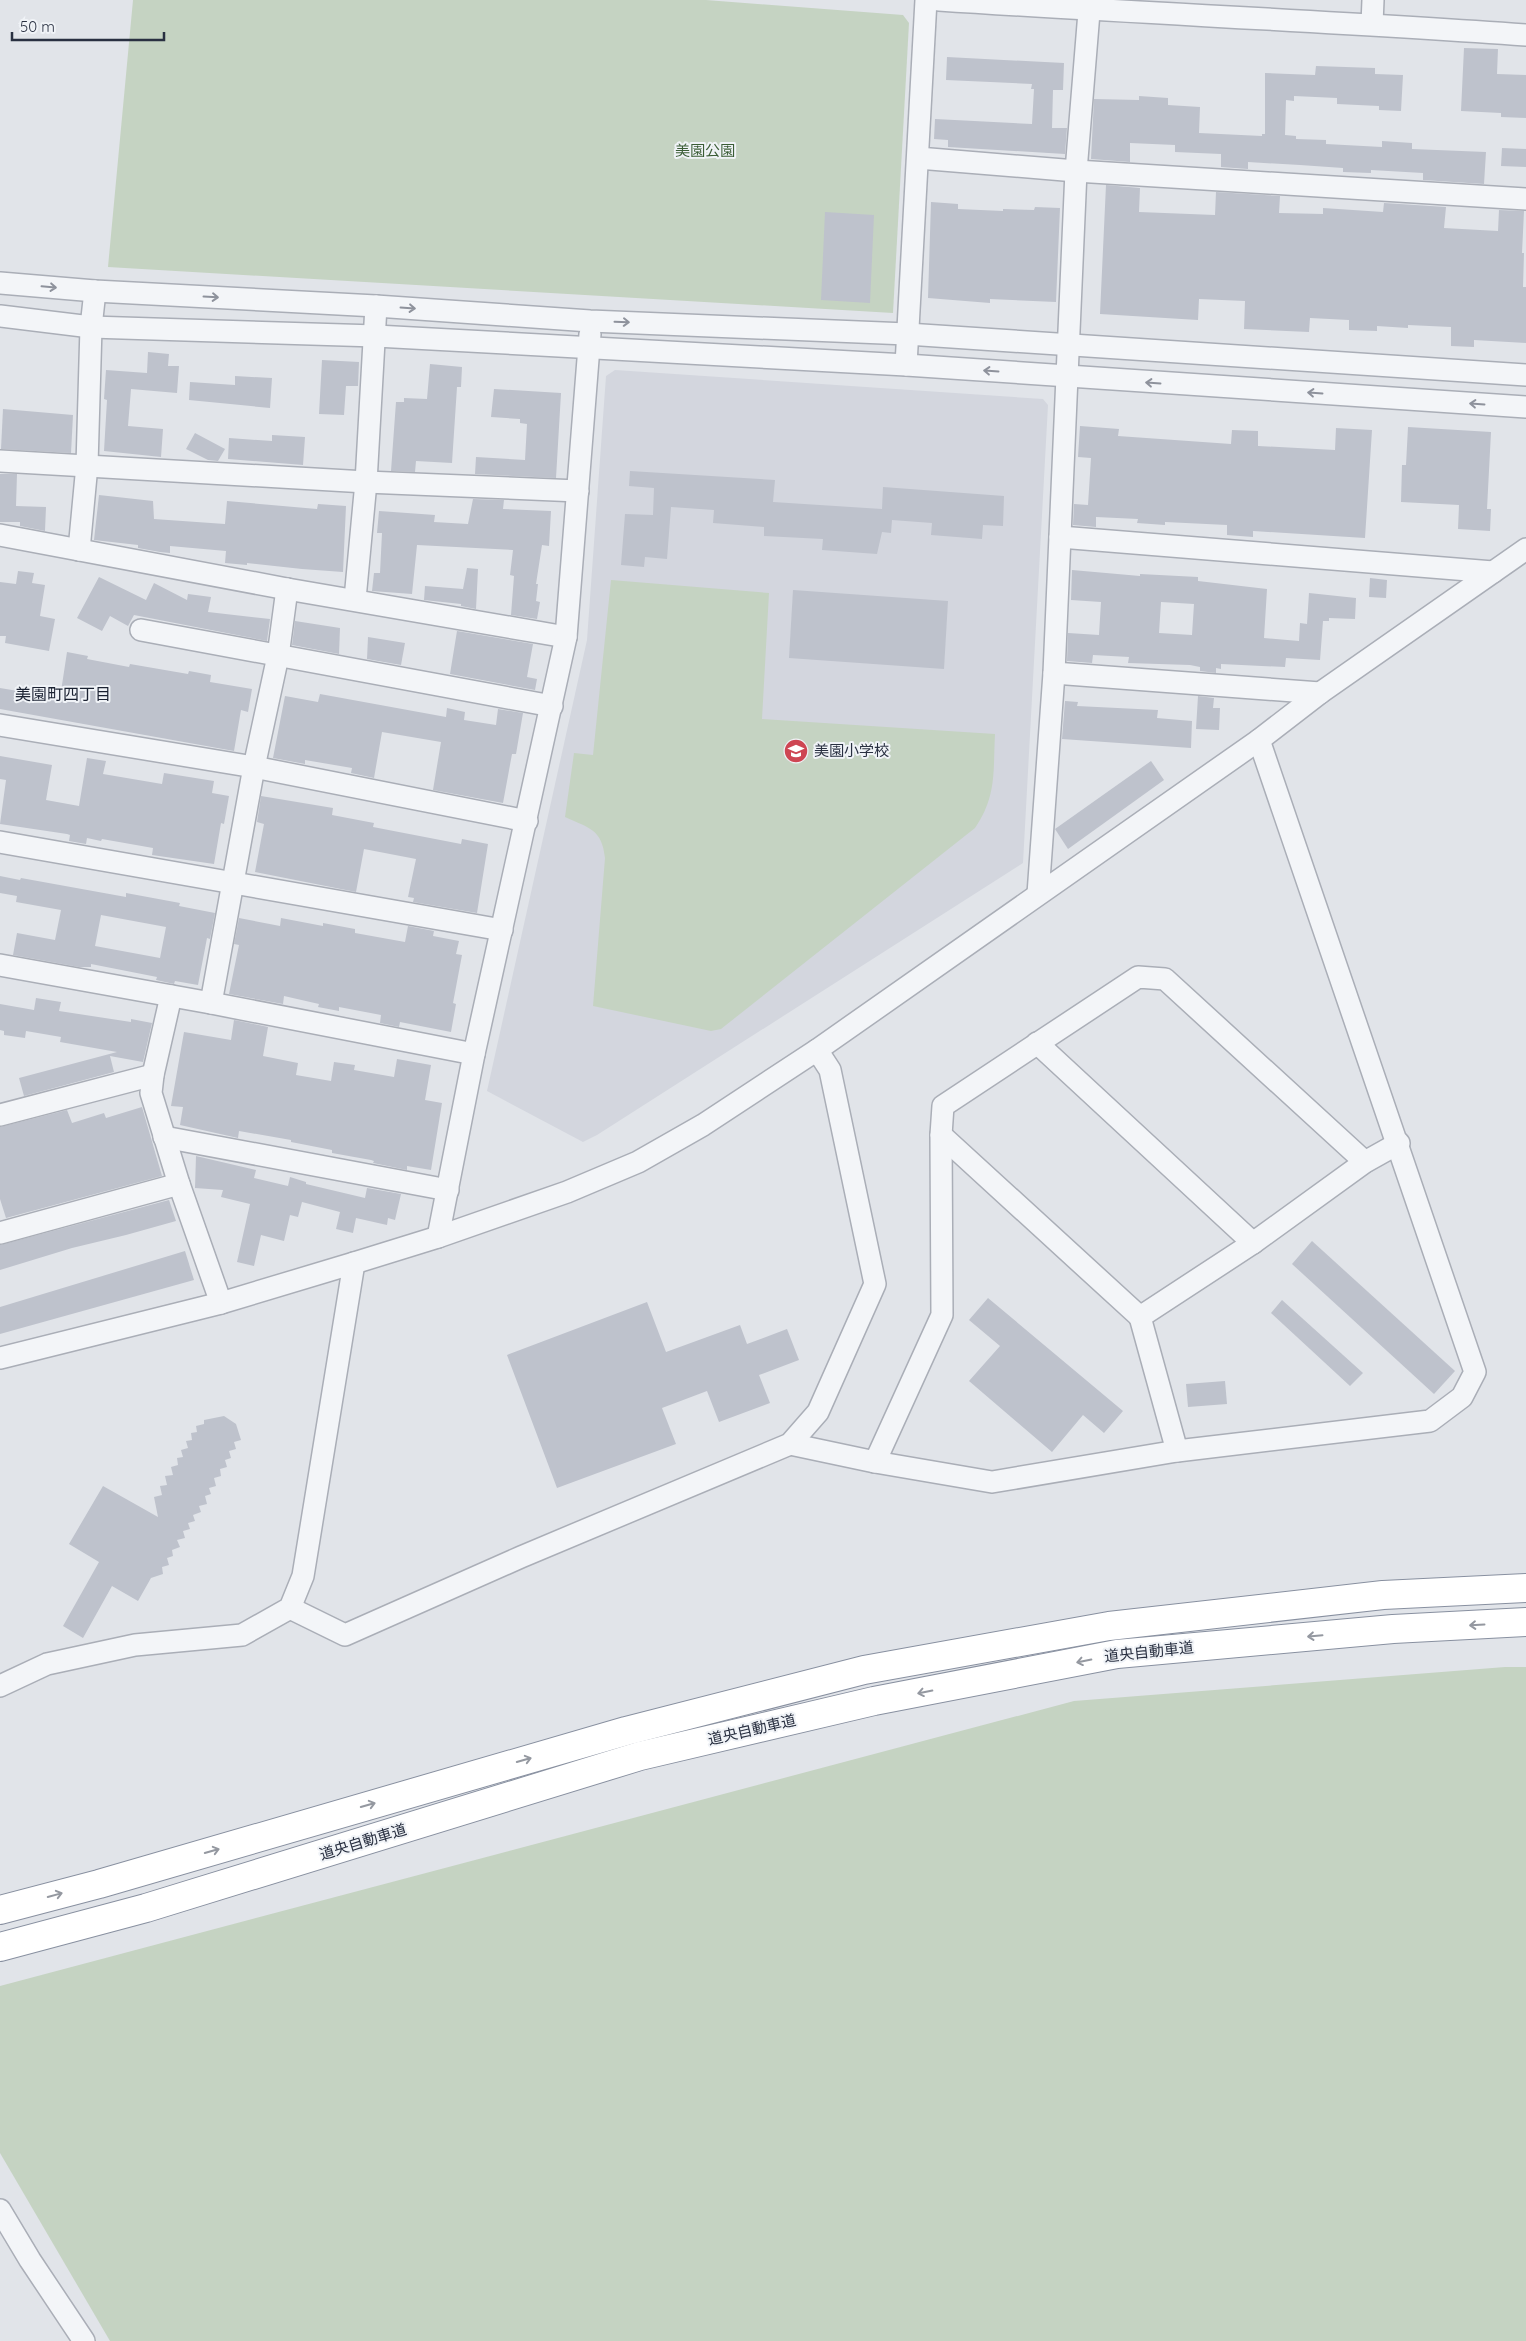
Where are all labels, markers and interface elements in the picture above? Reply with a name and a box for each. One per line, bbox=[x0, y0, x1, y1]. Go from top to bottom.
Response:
scale bar bbox=[12, 10, 165, 42]
text: 50 m bbox=[20, 17, 55, 36]
park label: 美園公園 bbox=[675, 141, 735, 160]
one-way arrow bbox=[40, 282, 56, 292]
one-way arrow bbox=[202, 293, 218, 302]
one-way arrow bbox=[400, 304, 416, 313]
one-way arrow bbox=[614, 318, 630, 327]
one-way arrow bbox=[983, 367, 999, 376]
one-way arrow bbox=[1145, 378, 1161, 387]
one-way arrow bbox=[1307, 389, 1323, 398]
one-way arrow bbox=[1470, 399, 1486, 409]
district label: 美園町四丁目 bbox=[15, 684, 111, 704]
school or university icon: 美園小学校 bbox=[783, 738, 809, 764]
place label: 美園小学校 bbox=[814, 741, 889, 760]
one-way arrow bbox=[1470, 1620, 1486, 1629]
one-way arrow bbox=[1308, 1631, 1324, 1641]
street label: 道央自動車道 bbox=[1103, 1637, 1195, 1666]
one-way arrow bbox=[1077, 1656, 1093, 1666]
one-way arrow bbox=[917, 1687, 933, 1697]
street label: 道央自動車道 bbox=[706, 1710, 798, 1749]
one-way arrow bbox=[515, 1755, 531, 1765]
one-way arrow bbox=[359, 1800, 375, 1810]
street label: 道央自動車道 bbox=[317, 1819, 409, 1864]
one-way arrow bbox=[203, 1845, 219, 1855]
one-way arrow bbox=[47, 1890, 63, 1900]

